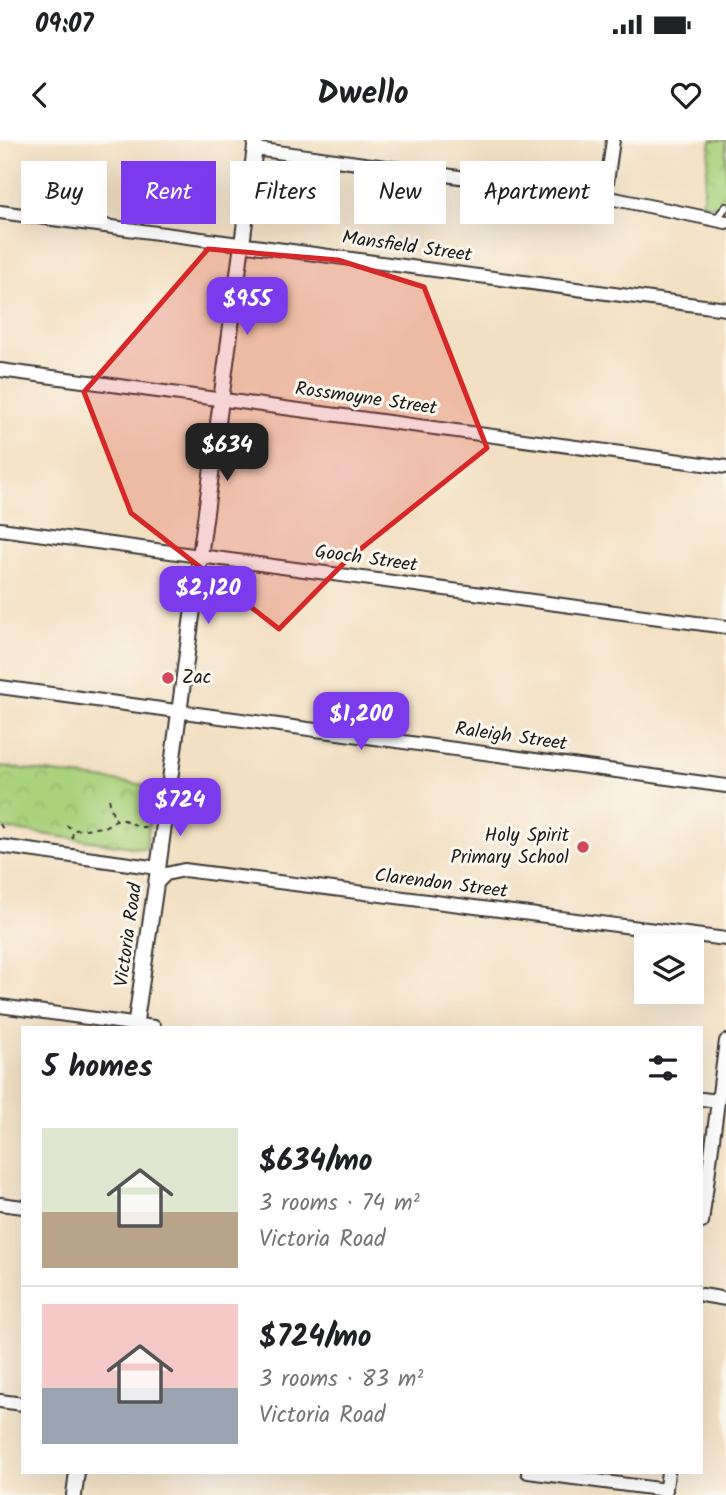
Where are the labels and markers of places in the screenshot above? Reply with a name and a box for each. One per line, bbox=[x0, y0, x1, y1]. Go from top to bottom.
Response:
pin: $955 bbox=[206, 278, 288, 337]
pin: $634 bbox=[186, 424, 268, 483]
pin: $2,120 bbox=[151, 566, 265, 626]
place label: Zac bbox=[182, 663, 211, 693]
marker: Zac bbox=[160, 670, 176, 686]
pin: $1,200 bbox=[304, 692, 418, 752]
pin: $724 bbox=[139, 778, 221, 838]
place label: Holy Spirit Primary School bbox=[450, 821, 570, 873]
marker: Holy Spirit Primary School bbox=[575, 839, 591, 855]

